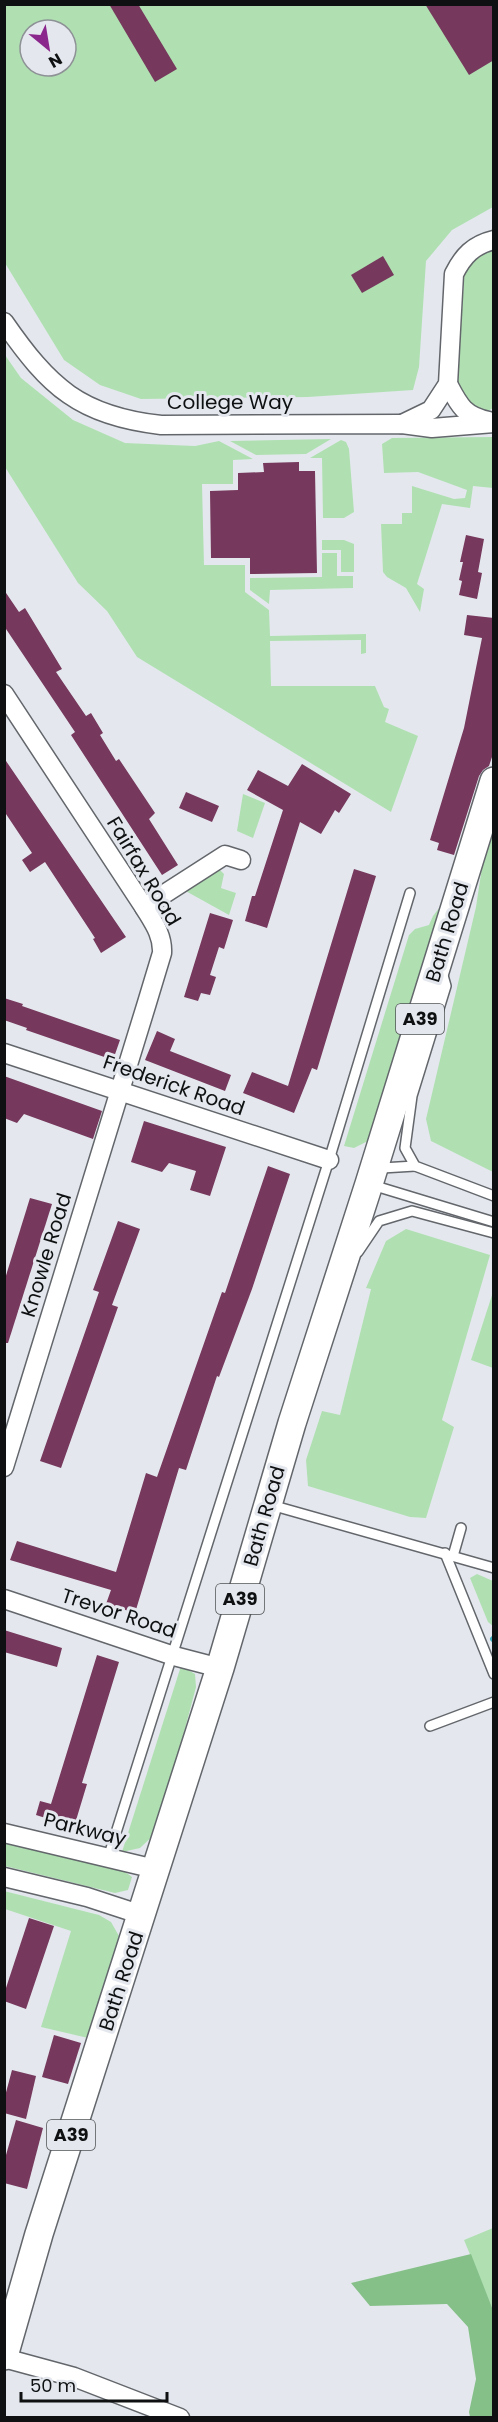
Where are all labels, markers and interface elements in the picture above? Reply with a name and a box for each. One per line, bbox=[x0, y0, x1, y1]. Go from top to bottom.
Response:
north arrow bbox=[18, 18, 78, 78]
text: N bbox=[44, 48, 66, 74]
street label: College Way bbox=[167, 388, 293, 416]
street label: Fairfax Road bbox=[100, 811, 188, 931]
street label: Bath Road bbox=[419, 879, 475, 985]
road number: A39 bbox=[396, 1004, 444, 1034]
street label: Frederick Road bbox=[99, 1048, 249, 1122]
street label: Knowle Road bbox=[14, 1189, 78, 1321]
street label: Bath Road bbox=[236, 1463, 292, 1569]
street label: Trevor Road bbox=[58, 1581, 180, 1645]
road number: A39 bbox=[216, 1584, 264, 1614]
street label: Parkway bbox=[41, 1805, 129, 1853]
street label: Bath Road bbox=[92, 1928, 150, 2034]
road number: A39 bbox=[47, 2120, 95, 2150]
scale bar bbox=[21, 2365, 166, 2403]
text: 50 m bbox=[30, 2373, 76, 2398]

